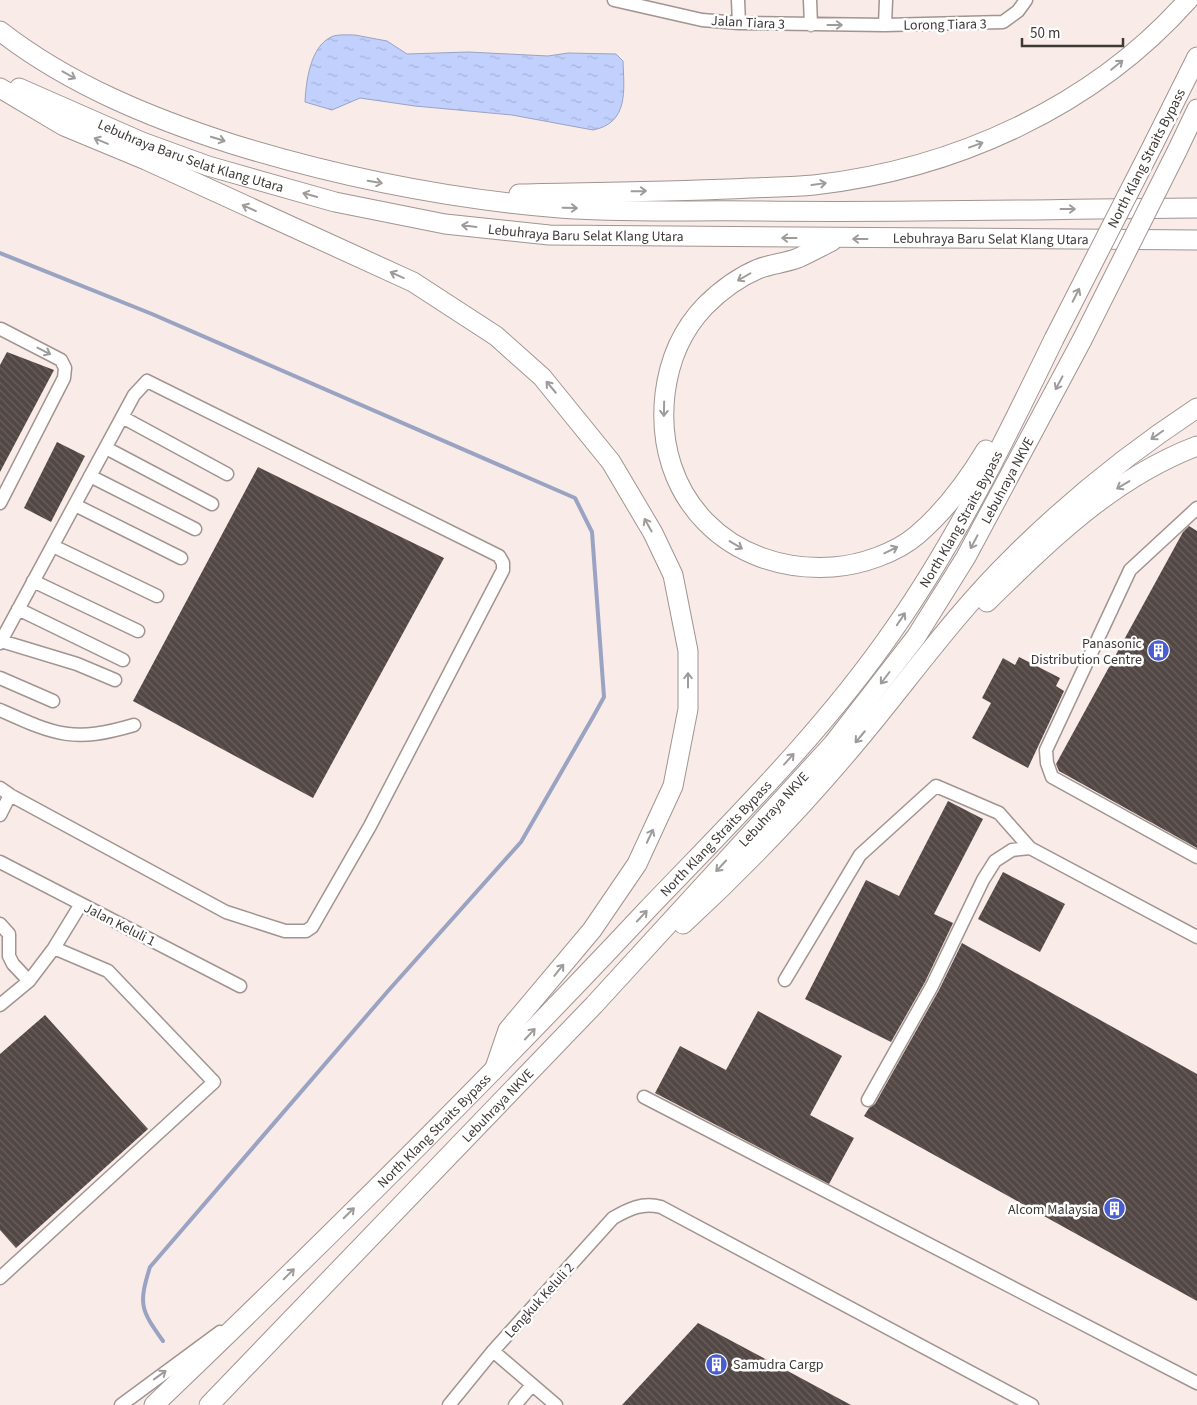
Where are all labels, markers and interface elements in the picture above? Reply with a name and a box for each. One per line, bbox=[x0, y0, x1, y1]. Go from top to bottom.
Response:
street label: Jalan Tiara 3 bbox=[710, 11, 786, 35]
street label: Lorong Tiara 3 bbox=[903, 14, 987, 36]
scale bar bbox=[1022, 15, 1123, 47]
one-way arrow bbox=[826, 20, 843, 30]
text: 50 m bbox=[1030, 23, 1060, 44]
one-way arrow bbox=[1110, 60, 1123, 71]
one-way arrow bbox=[62, 70, 77, 80]
street label: North Klang Straits Bypass bbox=[1103, 85, 1191, 232]
street label: Lebuhraya Baru Selat Klang Utara bbox=[94, 115, 286, 198]
one-way arrow bbox=[210, 135, 226, 145]
one-way arrow bbox=[94, 136, 109, 145]
one-way arrow bbox=[968, 140, 984, 149]
one-way arrow bbox=[367, 177, 383, 187]
one-way arrow bbox=[811, 178, 827, 188]
one-way arrow bbox=[631, 187, 647, 196]
one-way arrow bbox=[302, 190, 318, 199]
one-way arrow bbox=[242, 202, 257, 212]
one-way arrow bbox=[562, 203, 578, 213]
one-way arrow bbox=[1060, 204, 1076, 214]
street label: Lebuhraya Baru Selat Klang Utara bbox=[487, 220, 684, 247]
one-way arrow bbox=[462, 221, 478, 231]
street label: Lebuhraya Baru Selat Klang Utara bbox=[893, 229, 1089, 250]
one-way arrow bbox=[781, 234, 797, 243]
one-way arrow bbox=[853, 234, 869, 244]
one-way arrow bbox=[390, 269, 405, 279]
one-way arrow bbox=[738, 272, 752, 282]
one-way arrow bbox=[1072, 288, 1081, 303]
one-way arrow bbox=[36, 347, 51, 356]
one-way arrow bbox=[1054, 376, 1064, 391]
one-way arrow bbox=[546, 381, 557, 394]
one-way arrow bbox=[660, 401, 669, 417]
one-way arrow bbox=[1150, 430, 1164, 440]
street label: Lebuhraya NKVE bbox=[977, 434, 1039, 528]
street label: North Klang Straits Bypass bbox=[915, 447, 1008, 592]
one-way arrow bbox=[1116, 480, 1130, 490]
one-way arrow bbox=[643, 517, 653, 532]
one-way arrow bbox=[969, 534, 978, 549]
one-way arrow bbox=[728, 541, 742, 551]
one-way arrow bbox=[883, 545, 898, 554]
one-way arrow bbox=[896, 612, 906, 626]
place label: Panasonic Distribution Centre bbox=[1031, 634, 1143, 670]
building icon: Panasonic Distribution Centre bbox=[1146, 639, 1170, 663]
one-way arrow bbox=[880, 671, 891, 684]
one-way arrow bbox=[683, 672, 693, 688]
one-way arrow bbox=[855, 731, 866, 744]
one-way arrow bbox=[783, 753, 795, 766]
street label: Lebuhraya NKVE bbox=[734, 768, 814, 852]
street label: North Klang Straits Bypass bbox=[656, 776, 777, 902]
one-way arrow bbox=[646, 829, 655, 844]
one-way arrow bbox=[715, 860, 727, 872]
street label: Jalan Keluli 1 bbox=[80, 898, 159, 951]
one-way arrow bbox=[636, 910, 648, 922]
one-way arrow bbox=[553, 964, 564, 977]
one-way arrow bbox=[524, 1028, 536, 1041]
street label: Lebuhraya NKVE bbox=[458, 1064, 539, 1147]
street label: North Klang Straits Bypass bbox=[373, 1069, 496, 1193]
building icon: Alcom Malaysia bbox=[1102, 1197, 1126, 1221]
place label: Alcom Malaysia bbox=[1008, 1200, 1098, 1220]
one-way arrow bbox=[343, 1208, 355, 1220]
street label: Lengkuk Keluli 2 bbox=[500, 1259, 579, 1343]
one-way arrow bbox=[283, 1268, 295, 1280]
building icon: Samudra Cargp bbox=[705, 1352, 729, 1376]
place label: Samudra Cargp bbox=[733, 1355, 824, 1375]
one-way arrow bbox=[153, 1370, 167, 1380]

